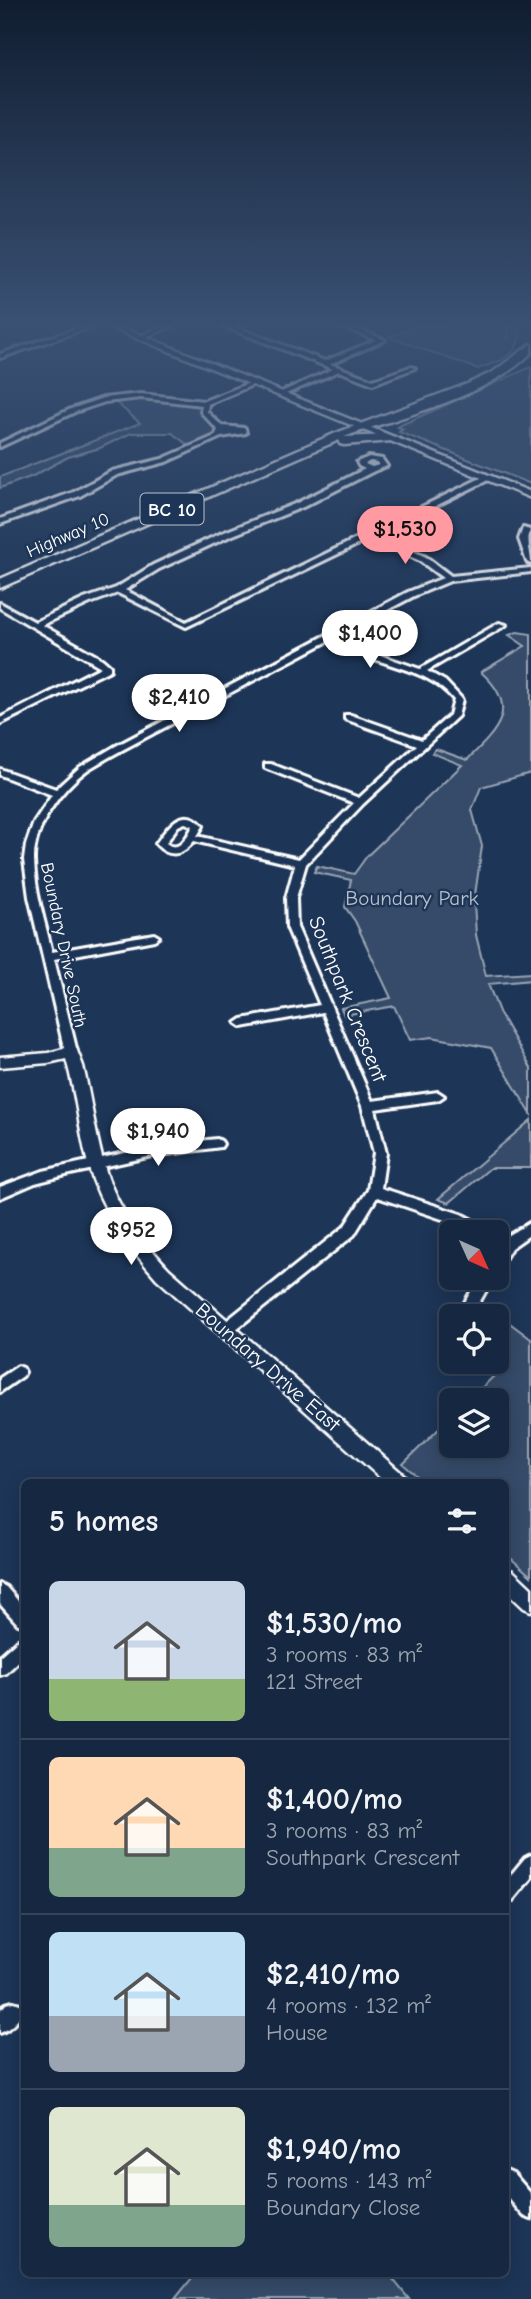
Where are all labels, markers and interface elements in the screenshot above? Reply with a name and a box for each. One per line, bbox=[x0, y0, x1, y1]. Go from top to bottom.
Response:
road number: BC 10 bbox=[140, 494, 204, 524]
pin: $1,530 bbox=[348, 506, 462, 566]
street label: Highway 10 bbox=[24, 509, 113, 562]
text: $1,530 bbox=[373, 515, 437, 542]
pin: $1,400 bbox=[313, 610, 427, 670]
text: $1,400 bbox=[338, 619, 402, 646]
pin: $2,410 bbox=[122, 674, 236, 734]
text: $2,410 bbox=[148, 683, 210, 710]
street label: Boundary Drive South bbox=[36, 861, 91, 1029]
park label: Boundary Park bbox=[345, 886, 479, 910]
street label: Southpark Crescent bbox=[304, 913, 393, 1086]
pin: $1,940 bbox=[101, 1108, 215, 1168]
text: $1,940 bbox=[126, 1117, 190, 1144]
pin: $952 bbox=[90, 1208, 172, 1267]
text: $952 bbox=[106, 1216, 156, 1243]
north arrow bbox=[439, 1220, 509, 1290]
map controls bbox=[439, 1220, 509, 1458]
street label: Boundary Drive East bbox=[191, 1298, 346, 1437]
button: locate bbox=[439, 1304, 509, 1374]
button: layers bbox=[439, 1388, 509, 1458]
icon: filters bbox=[443, 1502, 481, 1540]
text: 5 homes bbox=[49, 1504, 158, 1539]
text: $1,530/mo bbox=[266, 1606, 402, 1641]
icon: home bbox=[105, 1609, 189, 1693]
text: 3 rooms · 83 m² bbox=[266, 1641, 422, 1668]
text: 121 Street bbox=[266, 1668, 362, 1695]
text: $1,400/mo bbox=[266, 1782, 403, 1817]
icon: home bbox=[105, 1785, 189, 1869]
text: 3 rooms · 83 m² bbox=[266, 1817, 422, 1844]
text: Southpark Crescent bbox=[266, 1844, 459, 1871]
text: $2,410/mo bbox=[266, 1957, 400, 1992]
icon: home bbox=[105, 1960, 189, 2044]
text: 4 rooms · 132 m² bbox=[266, 1992, 431, 2019]
text: House bbox=[266, 2019, 328, 2046]
text: $1,940/mo bbox=[266, 2132, 401, 2167]
icon: home bbox=[105, 2135, 189, 2219]
text: 5 rooms · 143 m² bbox=[266, 2167, 432, 2194]
text: Boundary Close bbox=[266, 2194, 420, 2221]

